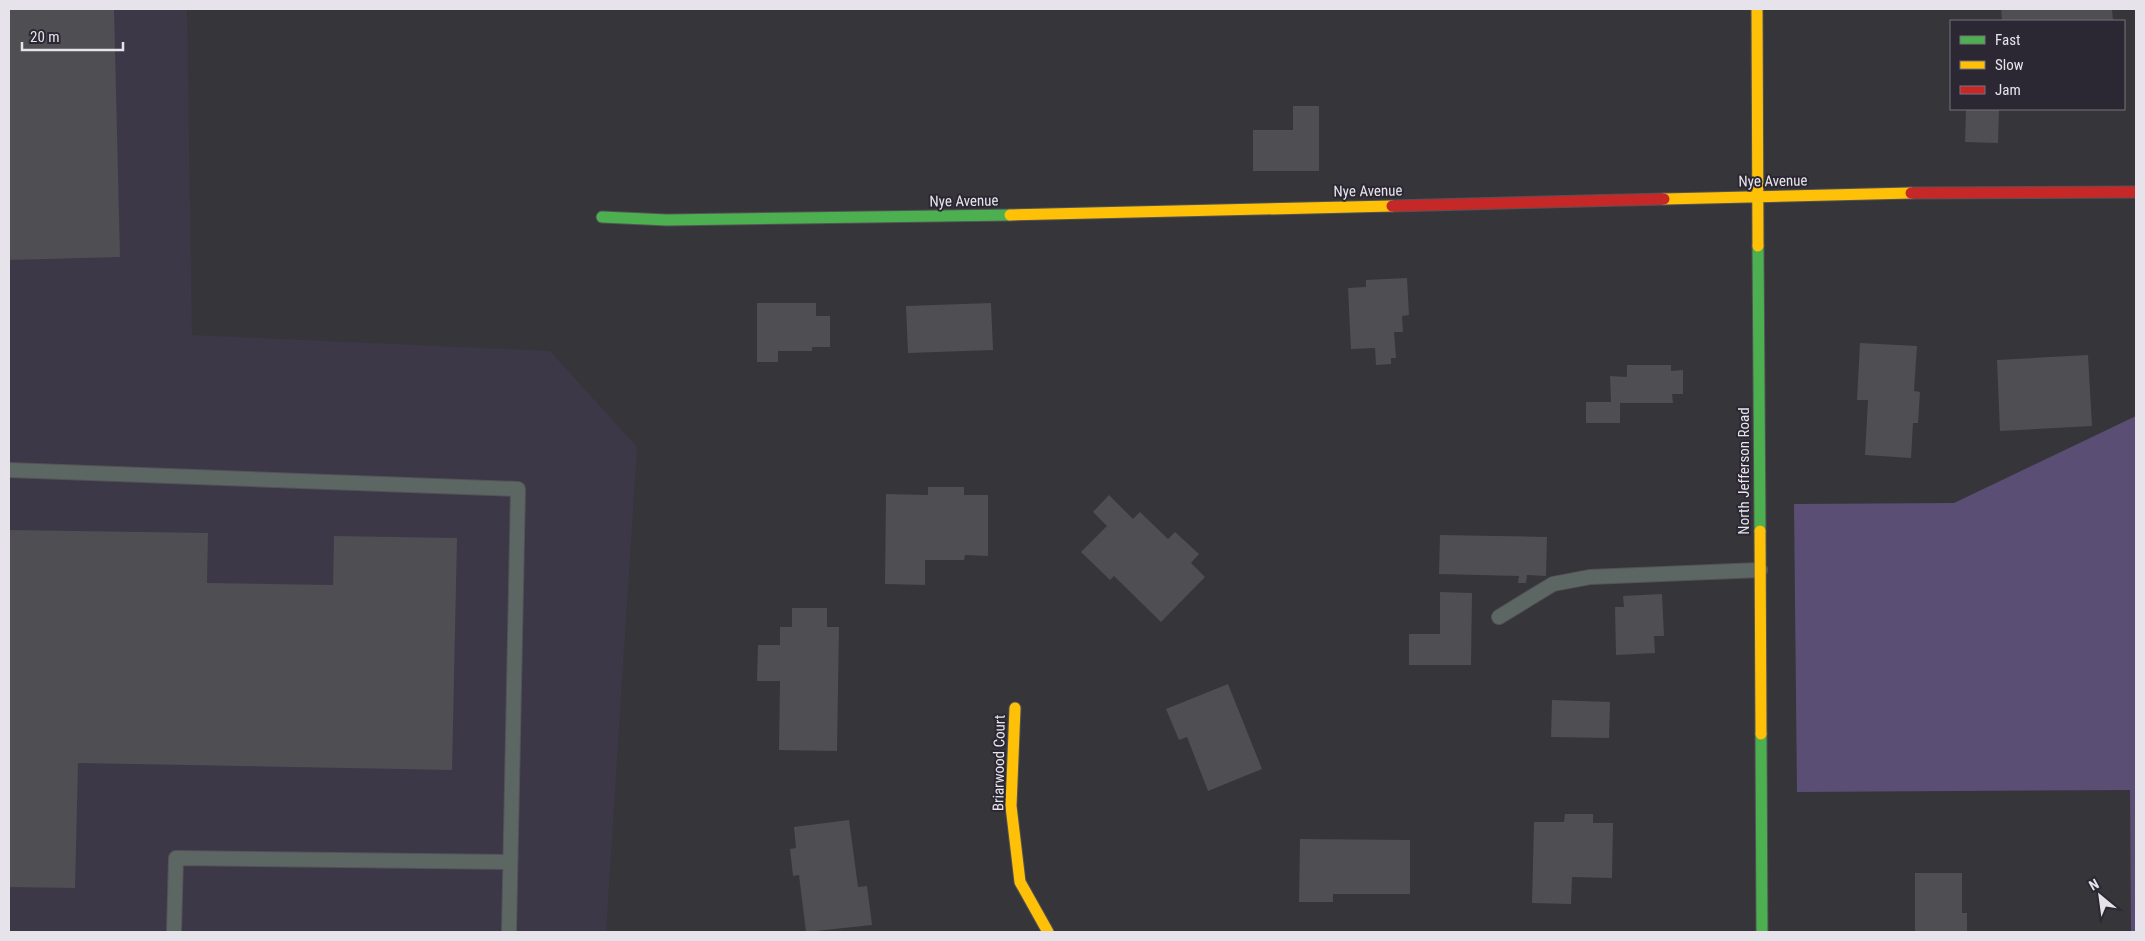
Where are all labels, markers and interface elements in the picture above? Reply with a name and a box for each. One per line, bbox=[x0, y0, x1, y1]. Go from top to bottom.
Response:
scale bar bbox=[22, 20, 124, 52]
legend bbox=[1950, 20, 2125, 110]
text: 20 m bbox=[30, 28, 60, 46]
text: Fast bbox=[1995, 31, 2020, 49]
text: Slow bbox=[1995, 56, 2024, 74]
text: Jam bbox=[1995, 81, 2021, 99]
street label: Nye Avenue bbox=[1738, 171, 1808, 191]
street label: Nye Avenue bbox=[1333, 181, 1403, 201]
street label: Nye Avenue bbox=[929, 191, 999, 211]
street label: North Jefferson Road bbox=[1735, 407, 1753, 535]
street label: Briarwood Court bbox=[989, 715, 1009, 811]
north arrow bbox=[2075, 871, 2125, 921]
text: N bbox=[2086, 876, 2101, 894]

